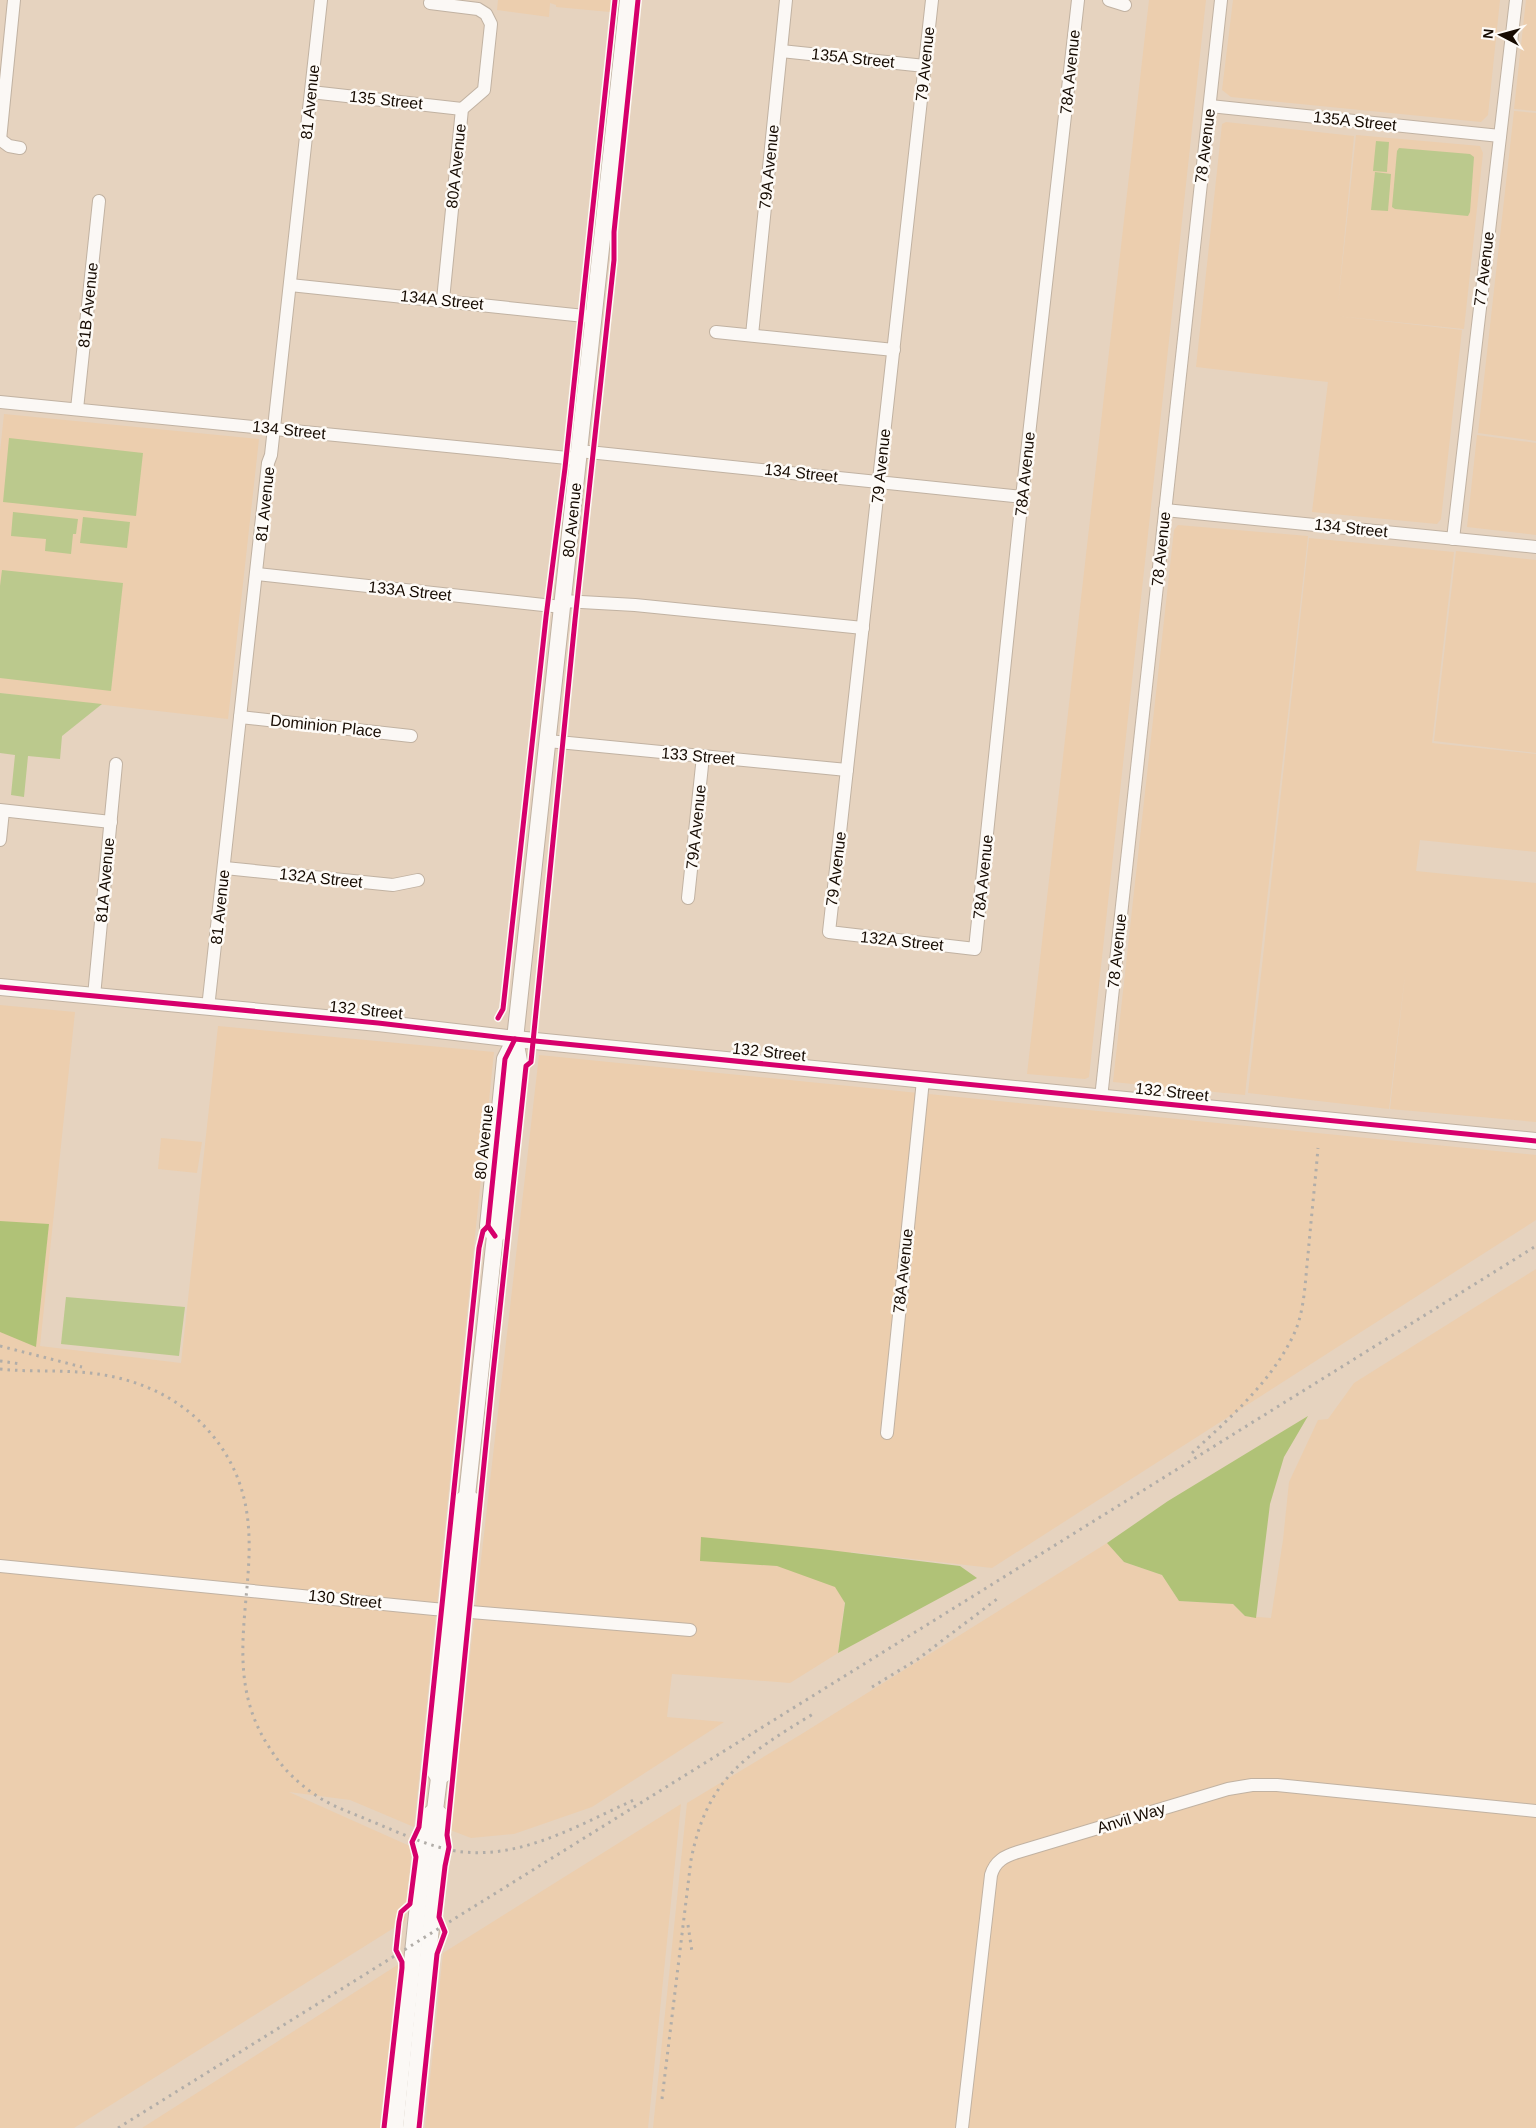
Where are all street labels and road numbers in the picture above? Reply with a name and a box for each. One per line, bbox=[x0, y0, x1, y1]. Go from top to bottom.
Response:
street label: 79 Avenue bbox=[913, 26, 937, 102]
street label: 78A Avenue bbox=[1057, 29, 1083, 115]
street label: 135A Street bbox=[811, 45, 896, 71]
street label: 81 Avenue bbox=[298, 64, 322, 140]
street label: 135 Street bbox=[348, 88, 424, 112]
street label: 78 Avenue bbox=[1192, 107, 1218, 184]
street label: 135A Street bbox=[1313, 108, 1398, 134]
street label: 80A Avenue bbox=[443, 123, 469, 209]
street label: 79A Avenue bbox=[756, 124, 782, 210]
street label: 77 Avenue bbox=[1471, 230, 1497, 307]
street label: 81B Avenue bbox=[75, 261, 101, 349]
street label: 134A Street bbox=[400, 287, 485, 313]
street label: 134 Street bbox=[251, 418, 327, 442]
street label: 79 Avenue bbox=[869, 428, 893, 504]
street label: 78A Avenue bbox=[1012, 431, 1038, 517]
street label: 134 Street bbox=[763, 461, 839, 485]
street label: 81 Avenue bbox=[253, 466, 277, 542]
street label: 80 Avenue bbox=[560, 482, 584, 558]
street label: 78 Avenue bbox=[1149, 511, 1173, 587]
street label: 134 Street bbox=[1313, 516, 1389, 540]
street label: 133A Street bbox=[368, 578, 453, 604]
street label: Dominion Place bbox=[269, 712, 383, 740]
street label: 133 Street bbox=[660, 744, 736, 768]
street label: 79A Avenue bbox=[683, 784, 709, 870]
street label: 79 Avenue bbox=[823, 830, 849, 907]
street label: 78A Avenue bbox=[970, 834, 996, 920]
street label: 81A Avenue bbox=[93, 837, 117, 923]
street label: 132A Street bbox=[279, 865, 364, 891]
street label: 81 Avenue bbox=[208, 869, 232, 945]
street label: 78 Avenue bbox=[1105, 913, 1129, 989]
street label: 132A Street bbox=[860, 928, 945, 954]
street label: 132 Street bbox=[328, 998, 404, 1022]
street label: 132 Street bbox=[731, 1040, 807, 1064]
street label: 132 Street bbox=[1134, 1080, 1210, 1104]
street label: 80 Avenue bbox=[472, 1104, 496, 1180]
street label: 78A Avenue bbox=[890, 1228, 916, 1314]
street label: 130 Street bbox=[307, 1587, 383, 1611]
street label: Anvil Way bbox=[1095, 1800, 1167, 1836]

